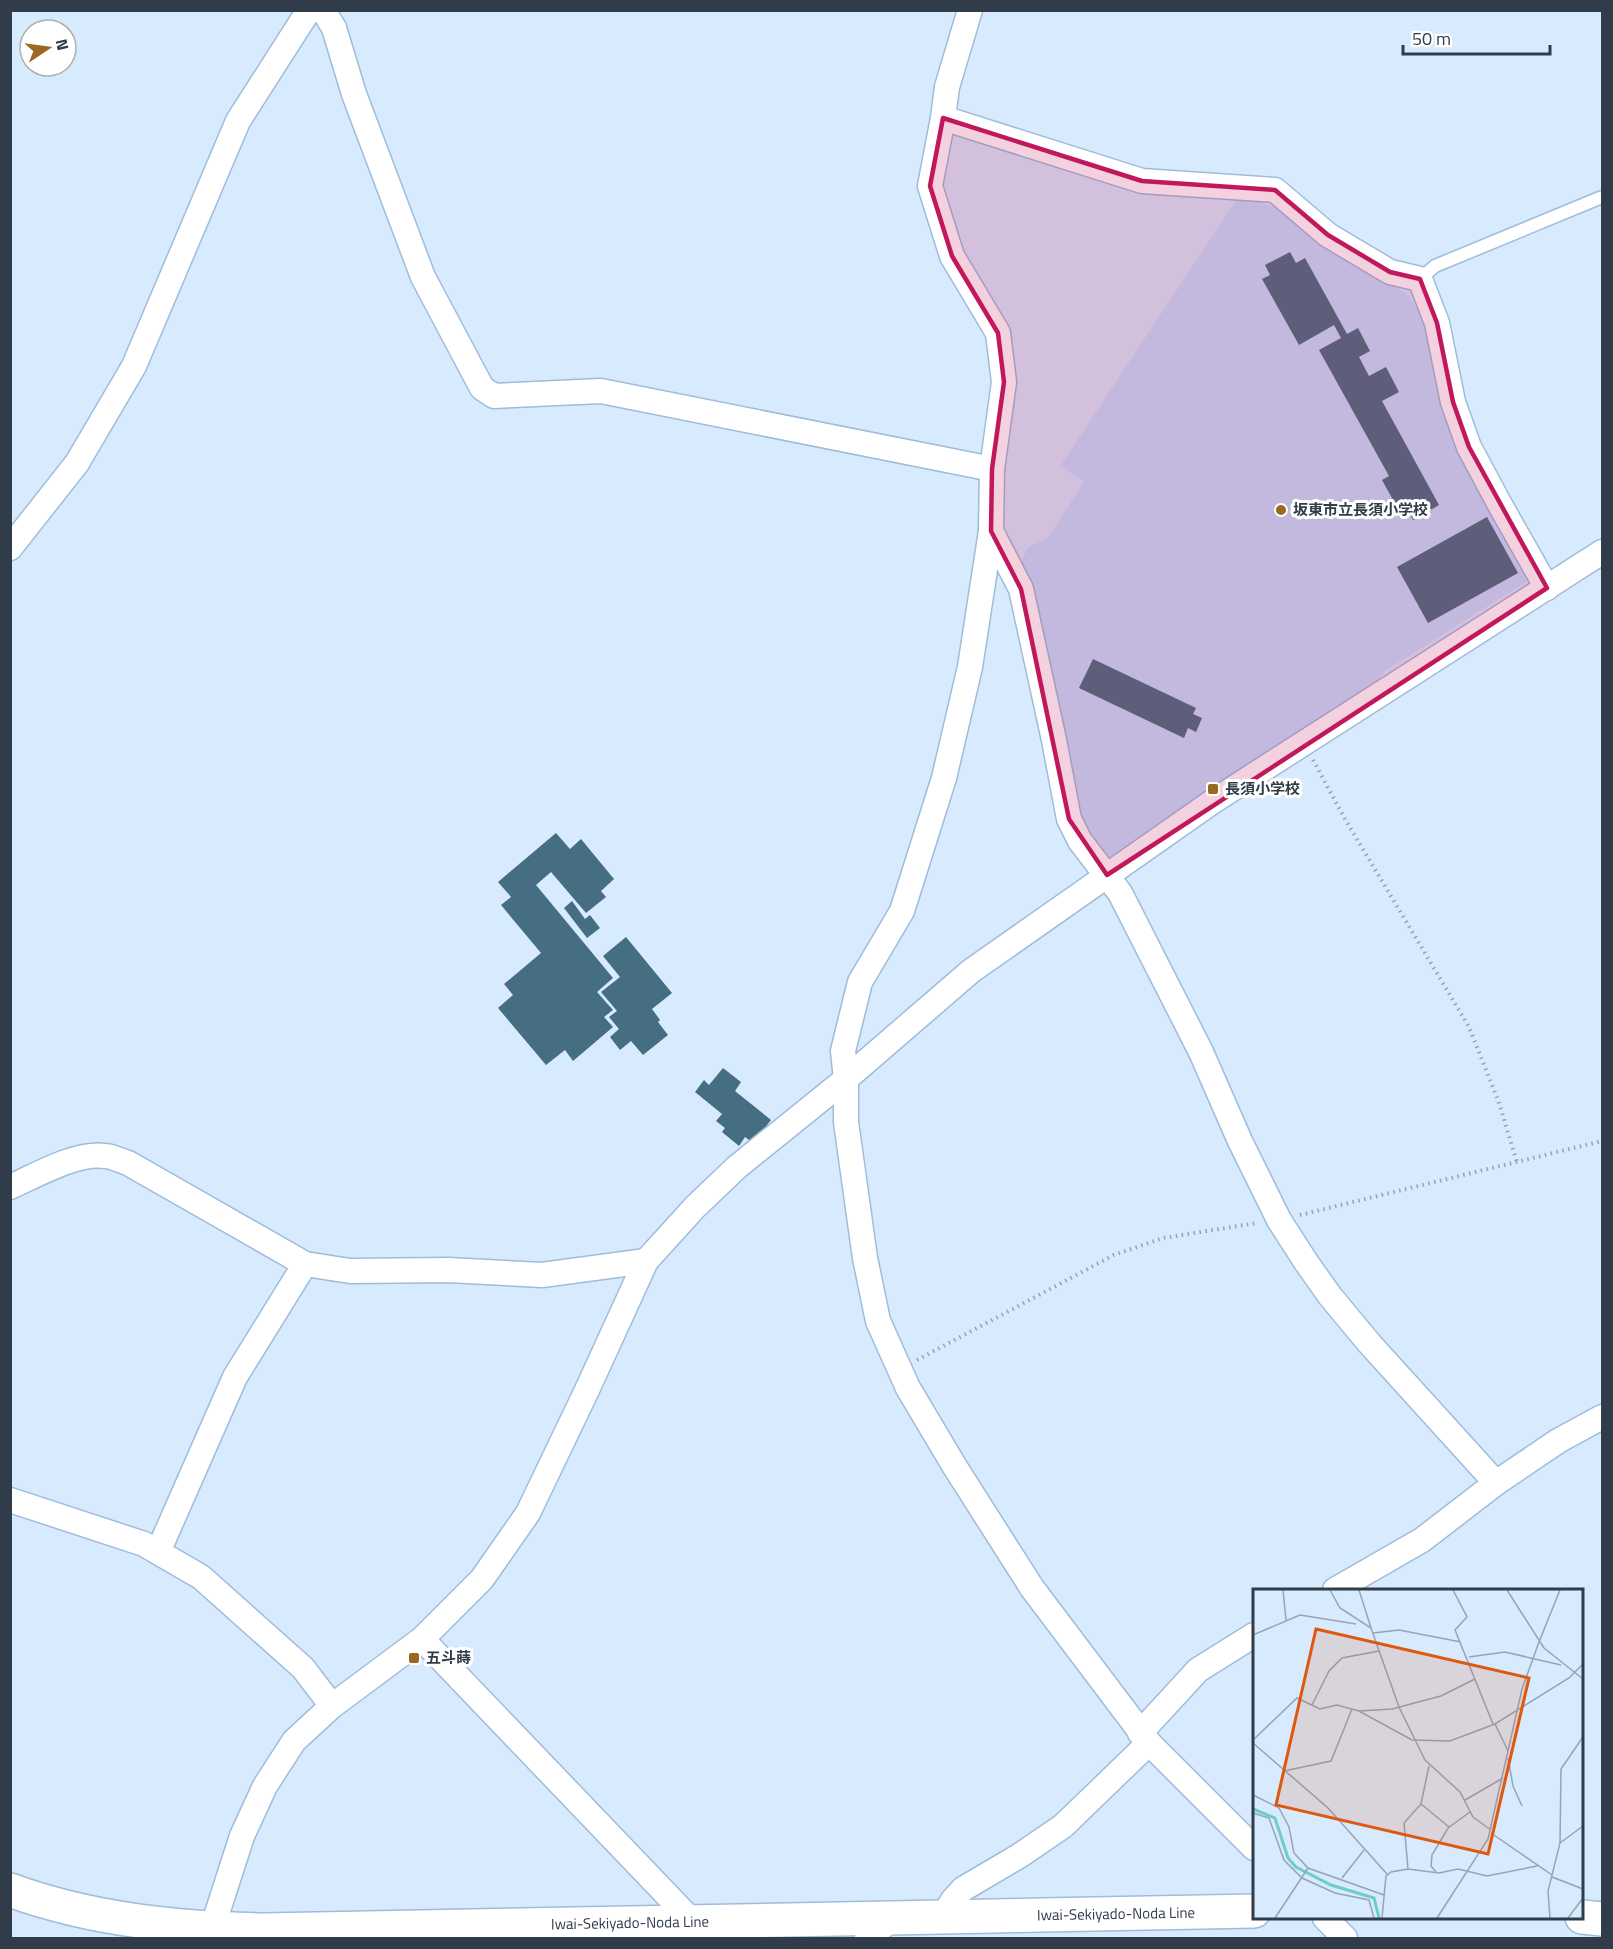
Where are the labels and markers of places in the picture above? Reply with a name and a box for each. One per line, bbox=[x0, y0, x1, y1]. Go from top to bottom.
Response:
place label: 坂東市立長須小学校 bbox=[1293, 498, 1428, 521]
marker: 坂東市立長須小学校 bbox=[1274, 503, 1288, 517]
place label: 長須小学校 bbox=[1225, 777, 1300, 800]
marker: 長須小学校 bbox=[1206, 782, 1220, 796]
place label: 五斗蒔 bbox=[426, 1646, 471, 1669]
marker: 五斗蒔 bbox=[407, 1651, 421, 1665]

